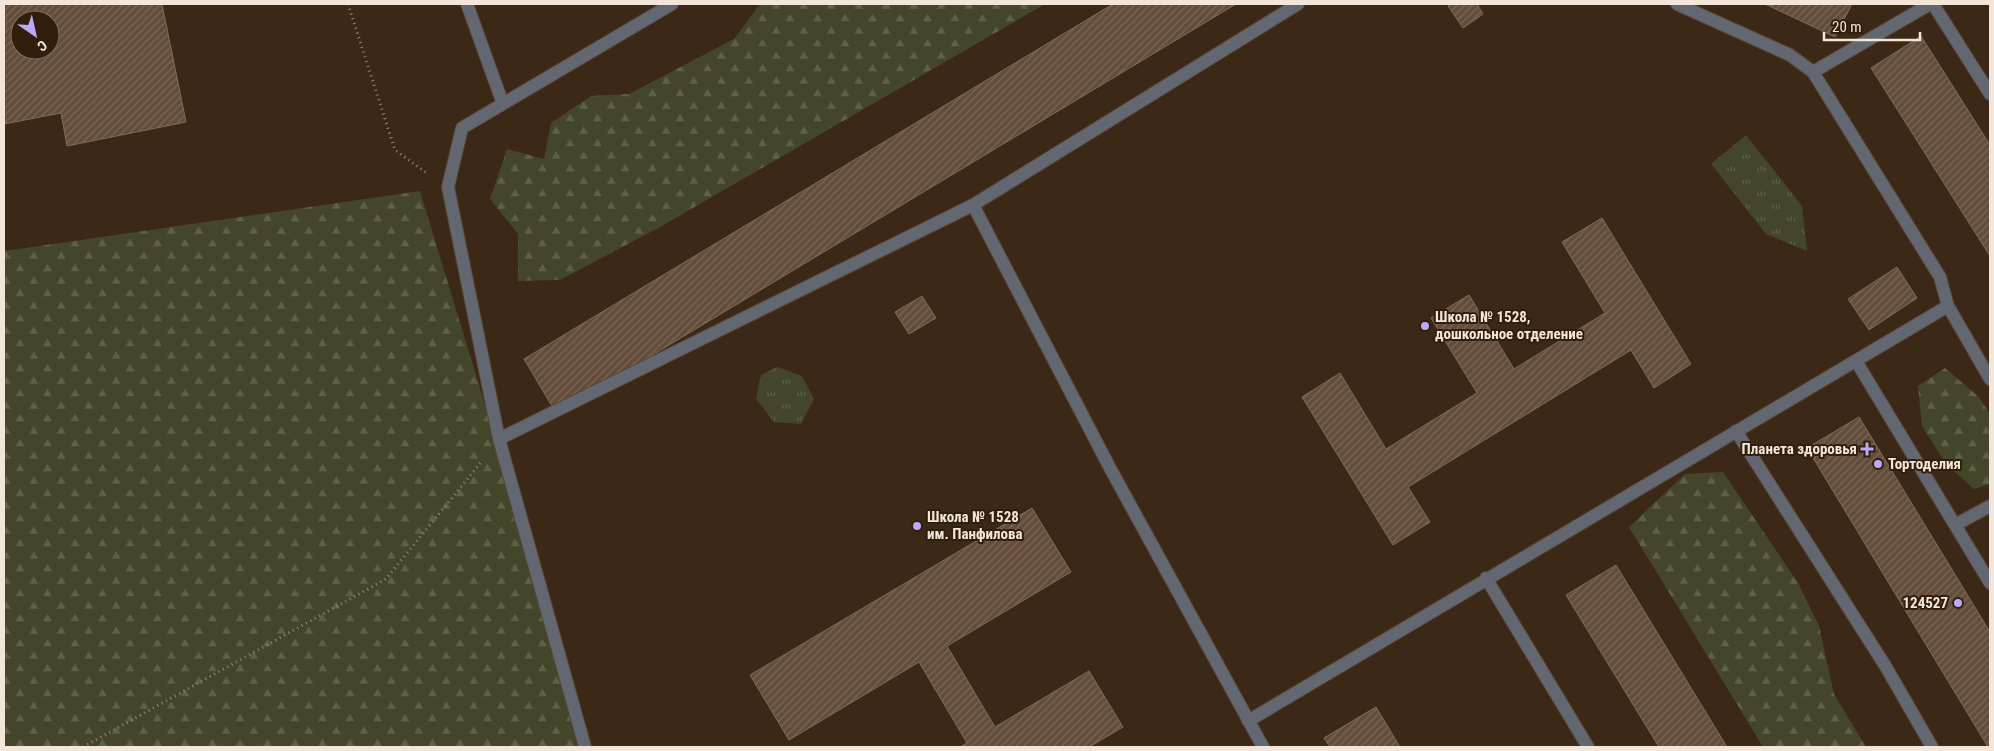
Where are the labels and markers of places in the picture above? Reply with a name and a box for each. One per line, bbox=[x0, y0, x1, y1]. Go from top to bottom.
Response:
place label: Школа № 1528, дошкольное отделение bbox=[1435, 308, 1583, 343]
marker: Школа № 1528, дошкольное отделение bbox=[1419, 320, 1431, 332]
place label: Планета здоровья bbox=[1742, 440, 1857, 458]
marker: Планета здоровья bbox=[1861, 443, 1873, 455]
place label: Тортоделия bbox=[1888, 455, 1961, 473]
marker: Тортоделия bbox=[1872, 458, 1884, 470]
place label: Школа № 1528 им. Панфилова bbox=[927, 508, 1023, 543]
marker: Школа № 1528 им. Панфилова bbox=[911, 520, 923, 532]
place label: 124527 bbox=[1903, 594, 1948, 612]
marker: 124527 bbox=[1952, 597, 1964, 609]

